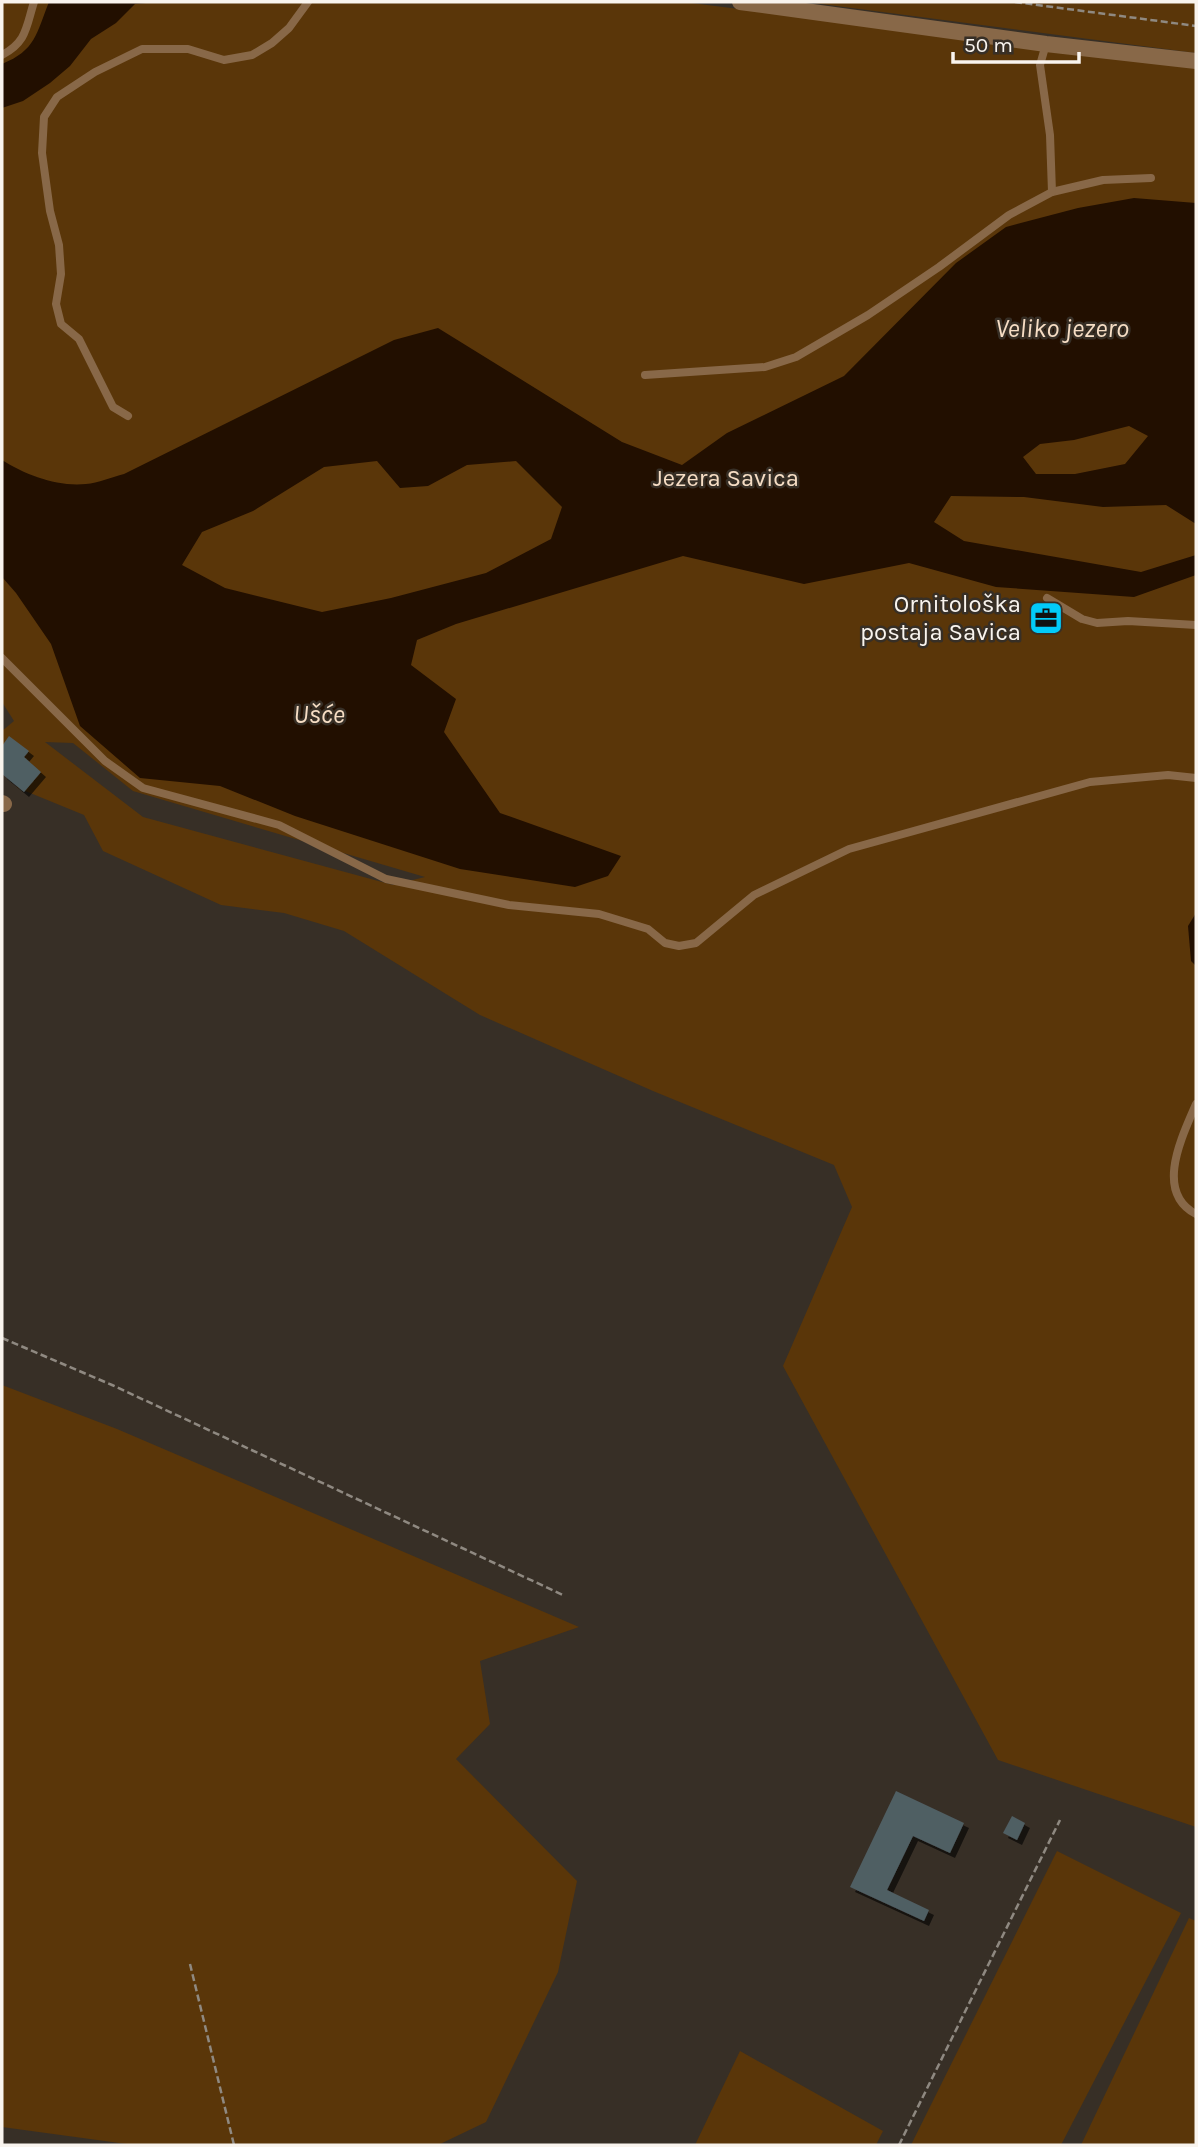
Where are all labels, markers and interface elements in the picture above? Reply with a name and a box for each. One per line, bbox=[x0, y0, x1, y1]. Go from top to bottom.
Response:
scale bar bbox=[953, 21, 1079, 65]
text: 50 m bbox=[964, 33, 1013, 57]
water label: Veliko jezero bbox=[995, 313, 1129, 344]
park label: Jezera Savica bbox=[653, 464, 799, 492]
place label: Ornitološka postaja Savica bbox=[860, 590, 1021, 646]
office icon: Ornitološka postaja Savica bbox=[1027, 599, 1065, 637]
water label: Ušće bbox=[293, 699, 345, 730]

